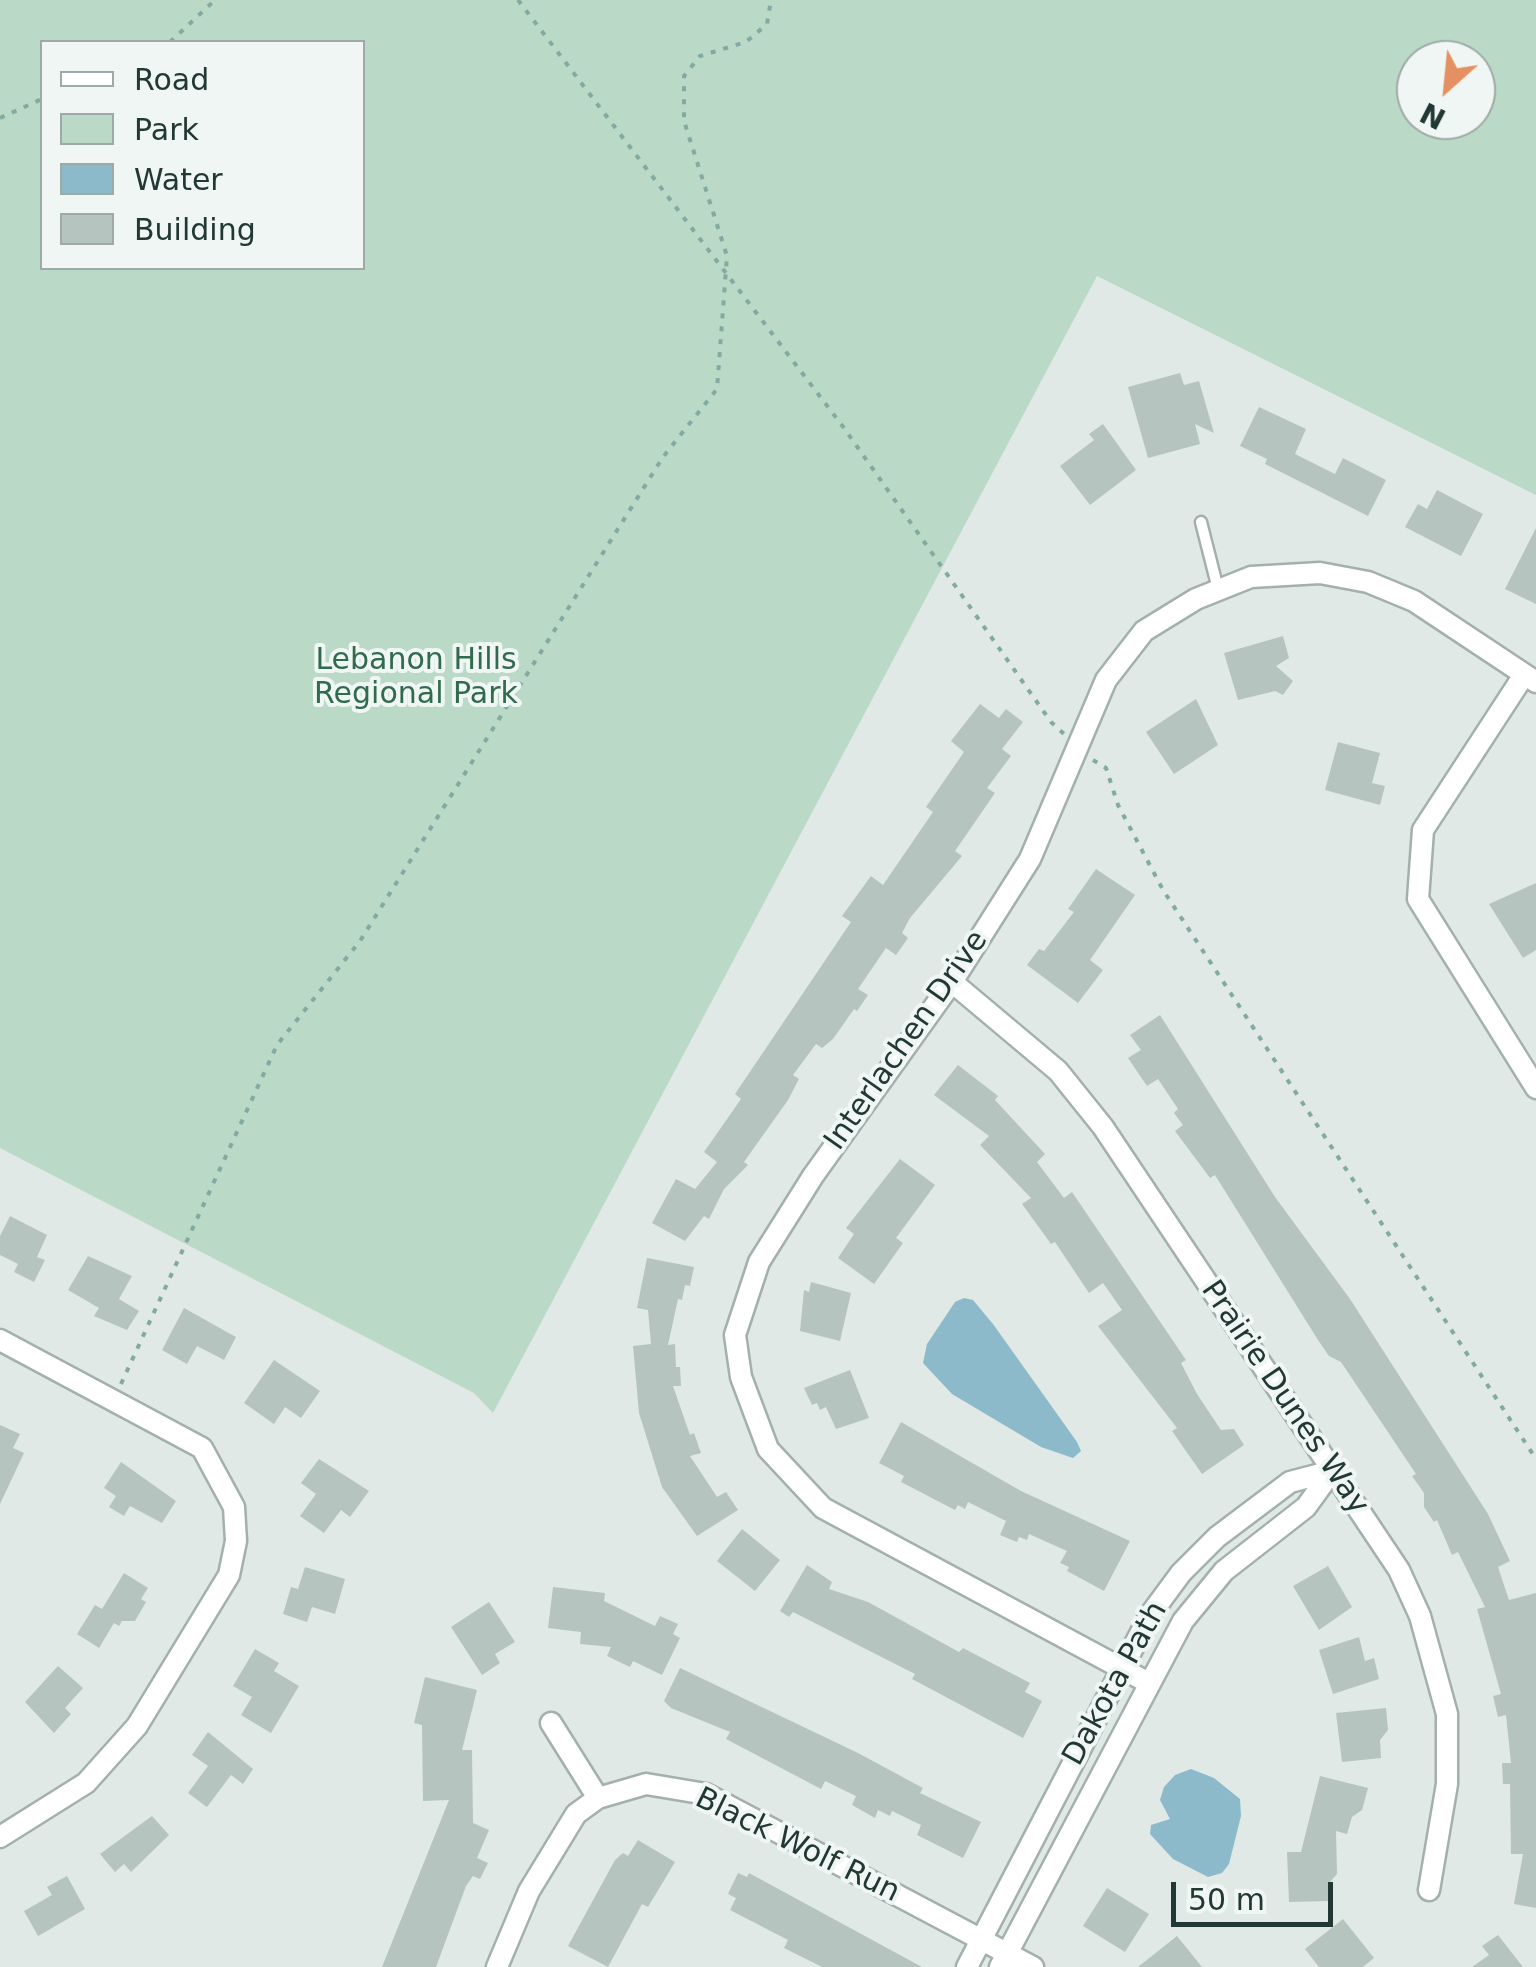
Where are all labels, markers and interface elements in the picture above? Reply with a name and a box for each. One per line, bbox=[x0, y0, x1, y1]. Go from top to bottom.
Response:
legend bbox=[40, 40, 365, 270]
north arrow bbox=[1396, 40, 1496, 140]
text: Road bbox=[134, 62, 209, 97]
text: N bbox=[1415, 95, 1451, 135]
text: Park bbox=[134, 112, 199, 147]
text: Water bbox=[134, 162, 223, 197]
text: Building bbox=[134, 212, 256, 247]
park label: Lebanon Hills Regional Park bbox=[314, 643, 518, 714]
street label: Interlachen Drive bbox=[818, 924, 996, 1158]
street label: Prairie Dunes Way bbox=[1192, 1274, 1376, 1522]
street label: Dakota Path bbox=[1056, 1596, 1176, 1772]
street label: Black Wolf Run bbox=[689, 1781, 905, 1911]
scale bar bbox=[1176, 1862, 1338, 1924]
text: 50 m bbox=[1188, 1882, 1265, 1917]

